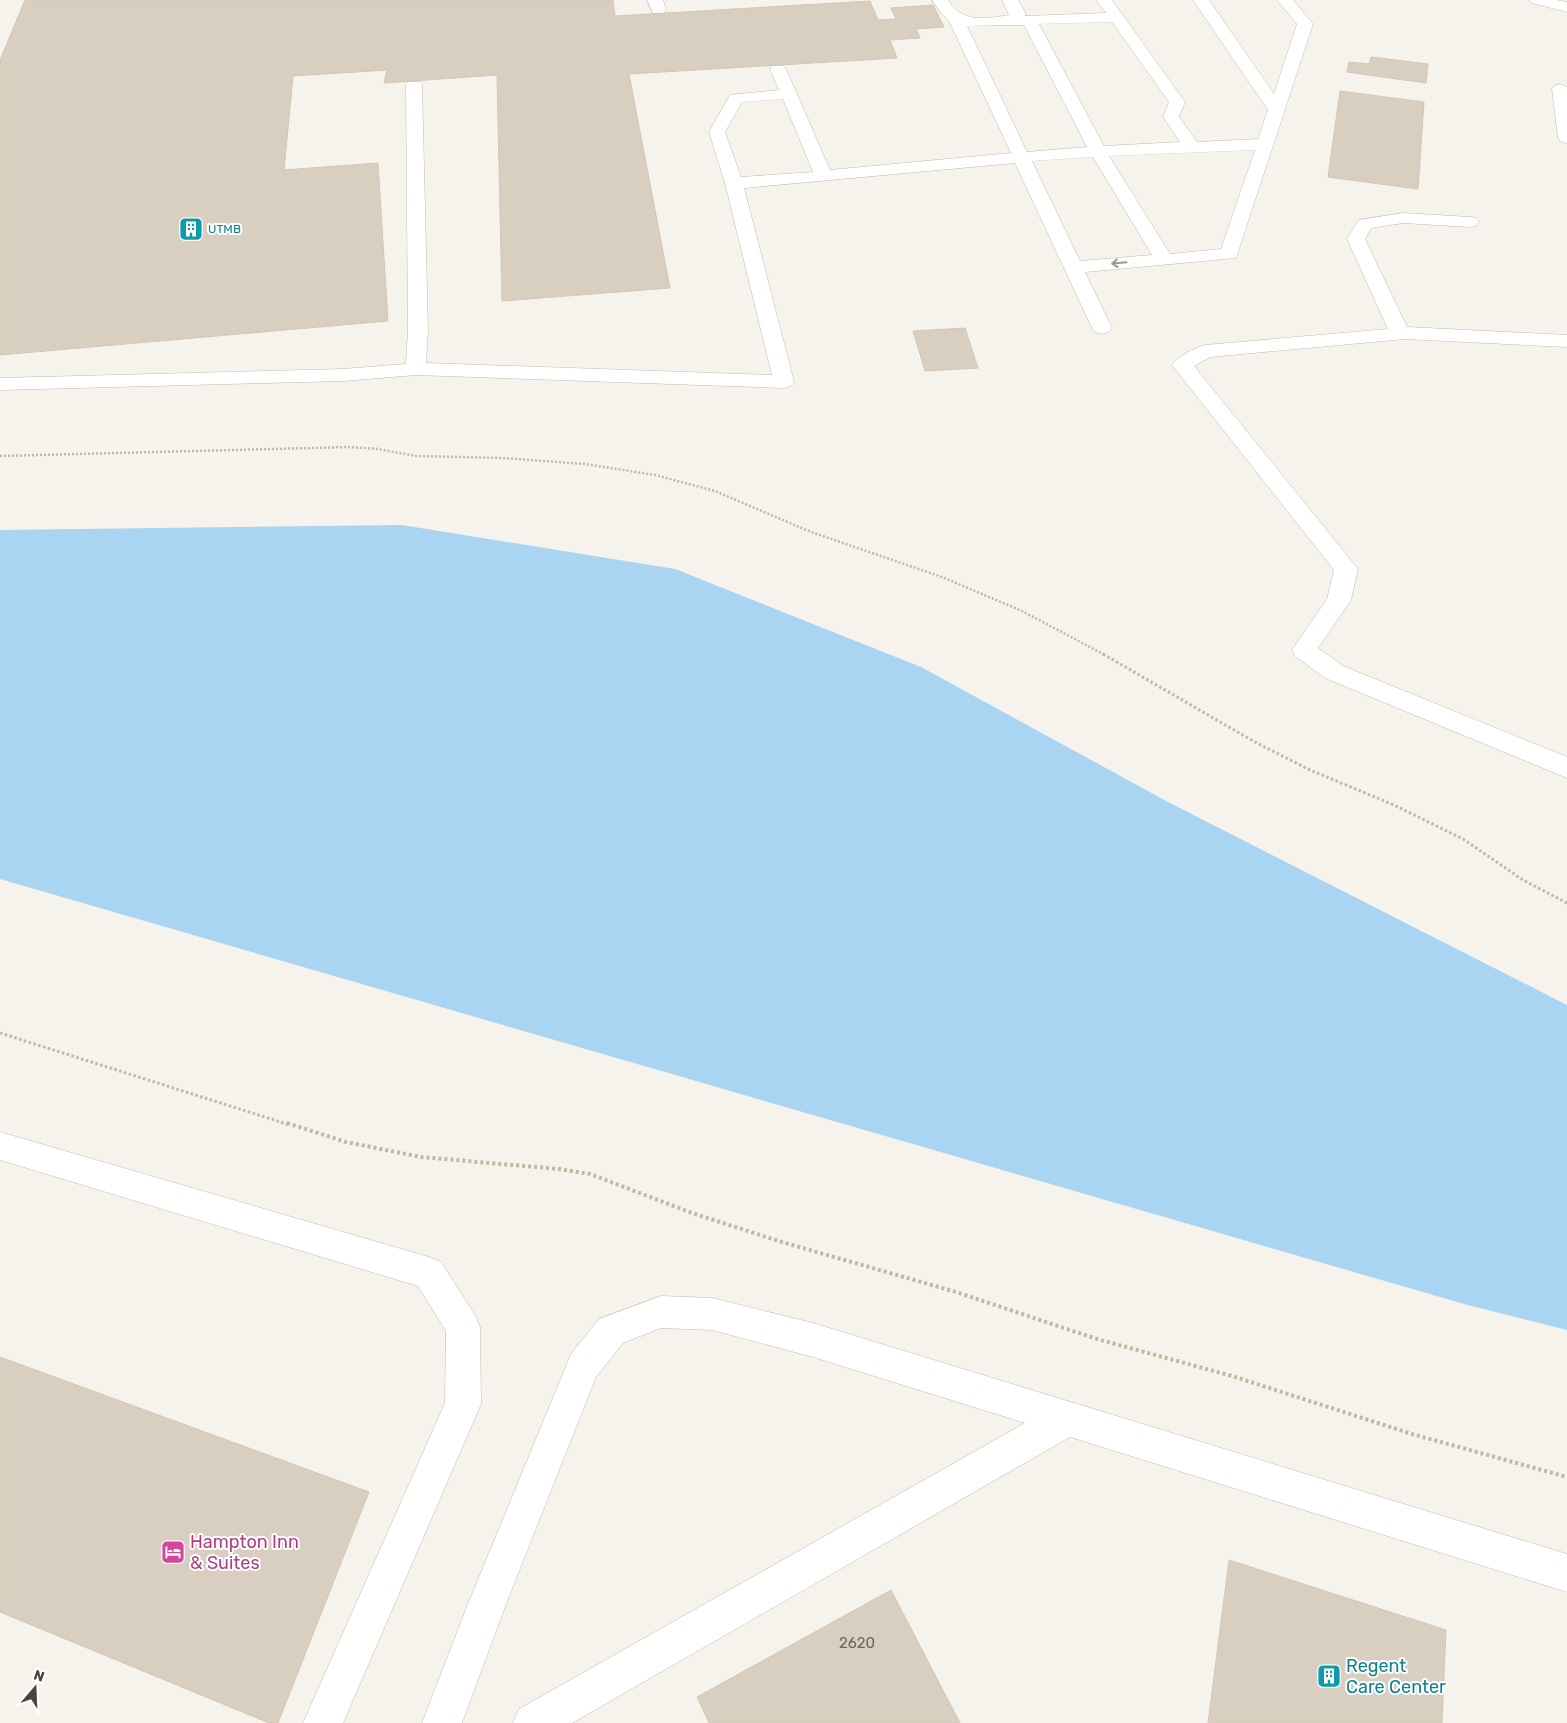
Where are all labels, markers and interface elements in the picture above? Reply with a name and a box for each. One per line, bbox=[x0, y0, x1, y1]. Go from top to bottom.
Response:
building icon: UTMB bbox=[178, 216, 204, 242]
place label: UTMB bbox=[208, 222, 241, 236]
one-way arrow bbox=[1111, 259, 1127, 268]
place label: Hampton Inn & Suites bbox=[190, 1531, 299, 1574]
hotel icon: Hampton Inn & Suites bbox=[160, 1539, 186, 1565]
house number: 2620 bbox=[839, 1634, 875, 1652]
place label: Regent Care Center bbox=[1346, 1655, 1446, 1698]
north arrow bbox=[10, 1663, 60, 1713]
building icon: Regent Care Center bbox=[1316, 1663, 1342, 1689]
text: N bbox=[32, 1667, 47, 1686]

